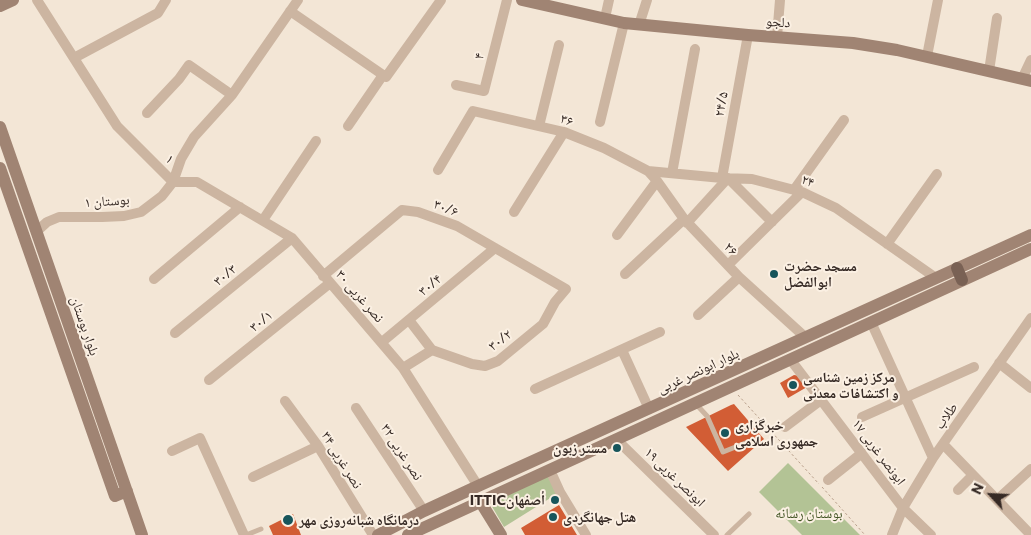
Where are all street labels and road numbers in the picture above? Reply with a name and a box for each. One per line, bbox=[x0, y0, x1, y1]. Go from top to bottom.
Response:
street label: دلجو bbox=[765, 13, 791, 31]
street label: ۴ bbox=[470, 51, 488, 61]
street label: ۲۴/۵ bbox=[711, 90, 731, 118]
street label: ۳۶ bbox=[558, 110, 576, 130]
street label: ۱ bbox=[162, 151, 178, 167]
street label: ۲۴ bbox=[799, 171, 817, 191]
street label: بوستان ۱ bbox=[84, 191, 130, 211]
street label: ۳۰/۶ bbox=[431, 196, 461, 220]
street label: ۲۶ bbox=[721, 239, 741, 259]
street label: ۳۰/۳ bbox=[210, 261, 240, 289]
street label: نصر غربی ۳۰ bbox=[332, 266, 388, 326]
street label: ۳۰/۴ bbox=[415, 271, 445, 299]
street label: بلوار بوستان bbox=[67, 294, 103, 358]
street label: ۳۰/۱ bbox=[246, 307, 276, 335]
street label: ۳۰/۲ bbox=[485, 326, 515, 354]
street label: بلوار ابونصر غربی bbox=[654, 345, 742, 397]
street label: طلاب bbox=[931, 399, 961, 433]
street label: ابونصر غربی ۱۷ bbox=[849, 416, 909, 488]
street label: نصر غربی ۳۲ bbox=[377, 420, 427, 484]
street label: نصر غربی ۳۴ bbox=[318, 428, 366, 492]
street label: ابونصر غربی ۱۹ bbox=[641, 444, 709, 510]

